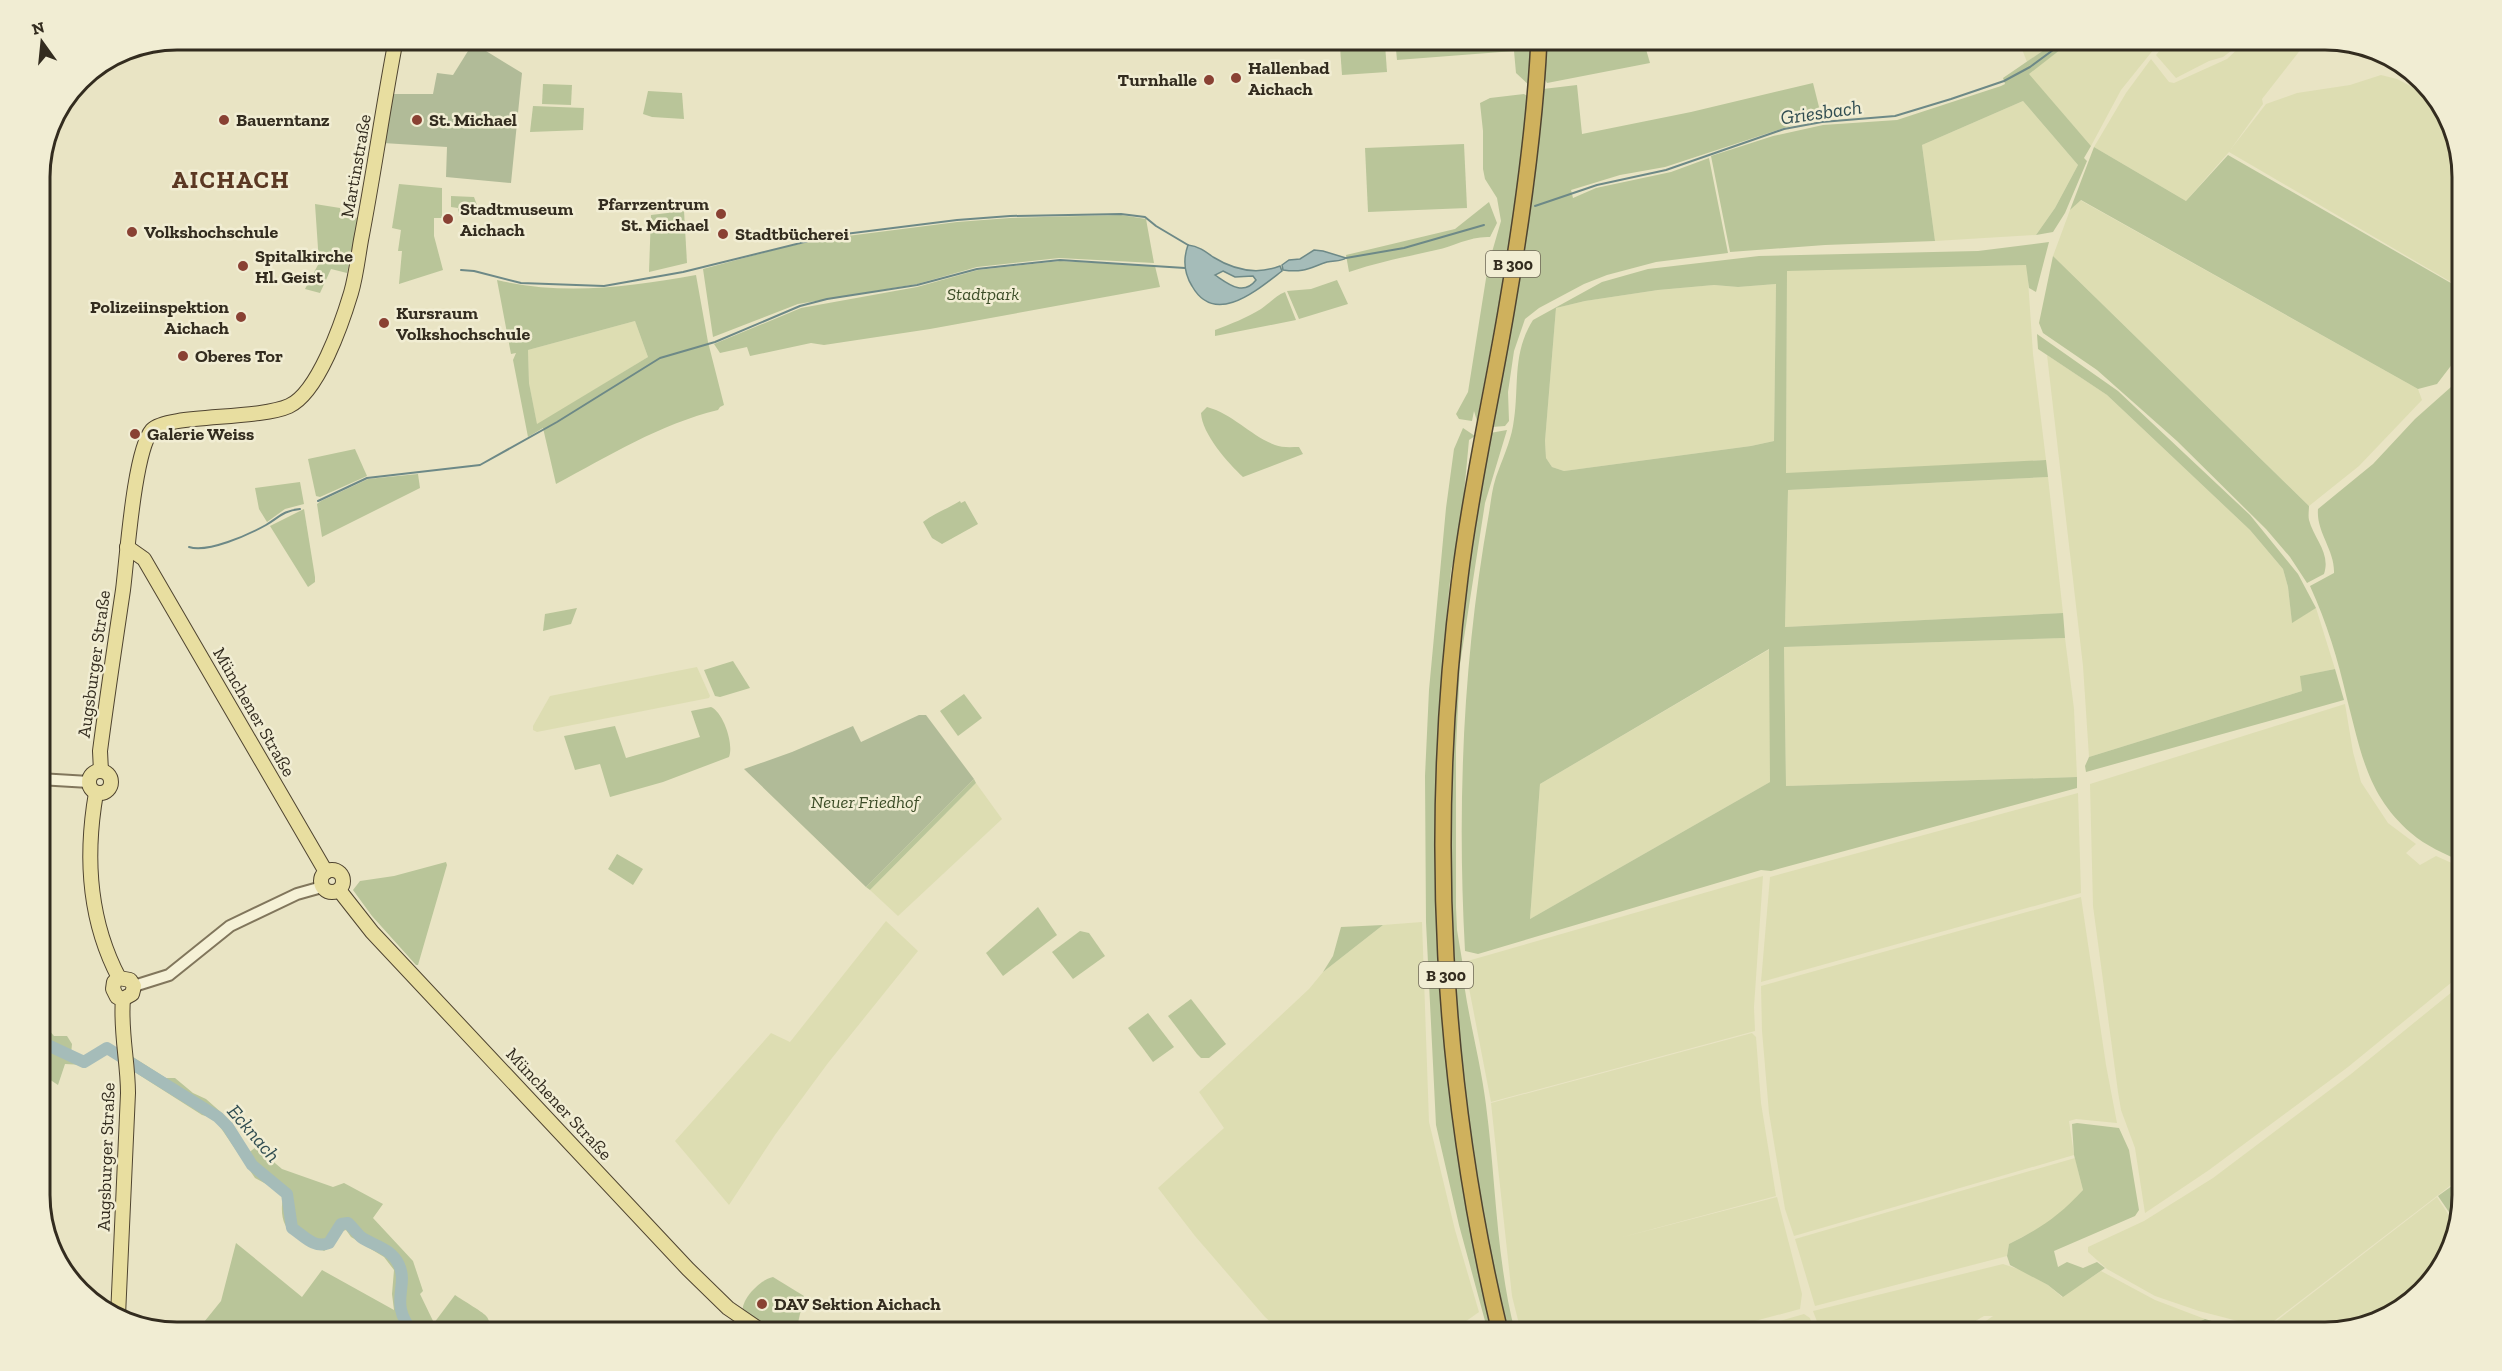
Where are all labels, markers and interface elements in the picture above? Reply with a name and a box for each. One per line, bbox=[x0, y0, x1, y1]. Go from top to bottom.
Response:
north arrow bbox=[12, 12, 72, 72]
text: N bbox=[30, 17, 47, 39]
place label: Hallenbad Aichach bbox=[1248, 57, 1330, 100]
place label: Turnhalle bbox=[1118, 69, 1197, 91]
marker: Hallenbad Aichach bbox=[1229, 71, 1243, 85]
marker: Turnhalle bbox=[1202, 73, 1216, 87]
water label: Griesbach bbox=[1779, 94, 1863, 130]
place label: Bauerntanz bbox=[236, 109, 330, 131]
place label: St. Michael bbox=[429, 109, 517, 131]
street label: Martinstraße bbox=[336, 112, 376, 220]
marker: Bauerntanz bbox=[217, 113, 231, 127]
marker: St. Michael bbox=[410, 113, 424, 127]
district label: AICHACH bbox=[172, 165, 290, 194]
place label: Pfarrzentrum St. Michael bbox=[598, 193, 709, 236]
place label: Stadtmuseum Aichach bbox=[460, 198, 574, 241]
marker: Pfarrzentrum St. Michael bbox=[714, 207, 728, 221]
marker: Stadtmuseum Aichach bbox=[441, 212, 455, 226]
place label: Volkshochschule bbox=[144, 221, 278, 243]
place label: Stadtbücherei bbox=[735, 223, 849, 245]
marker: Volkshochschule bbox=[125, 225, 139, 239]
marker: Stadtbücherei bbox=[716, 227, 730, 241]
place label: Spitalkirche Hl. Geist bbox=[255, 245, 353, 288]
road number: B 300 bbox=[1486, 251, 1540, 277]
marker: Spitalkirche Hl. Geist bbox=[236, 259, 250, 273]
park label: Stadtpark bbox=[947, 283, 1019, 305]
place label: Polizeiinspektion Aichach bbox=[90, 296, 230, 339]
place label: Kursraum Volkshochschule bbox=[396, 302, 530, 345]
marker: Polizeiinspektion Aichach bbox=[234, 310, 248, 324]
marker: Kursraum Volkshochschule bbox=[377, 316, 391, 330]
place label: Oberes Tor bbox=[195, 345, 283, 367]
marker: Oberes Tor bbox=[176, 349, 190, 363]
place label: Galerie Weiss bbox=[147, 423, 254, 445]
marker: Galerie Weiss bbox=[128, 427, 142, 441]
street label: Augsburger Straße bbox=[73, 589, 115, 739]
street label: Münchener Straße bbox=[208, 643, 300, 781]
park label: Neuer Friedhof bbox=[811, 791, 922, 813]
road number: B 300 bbox=[1419, 962, 1473, 988]
street label: Münchener Straße bbox=[501, 1043, 617, 1165]
street label: Augsburger Straße bbox=[92, 1082, 120, 1232]
water label: Ecknach bbox=[222, 1099, 286, 1167]
place label: DAV Sektion Aichach bbox=[774, 1293, 941, 1315]
marker: DAV Sektion Aichach bbox=[755, 1297, 769, 1311]

